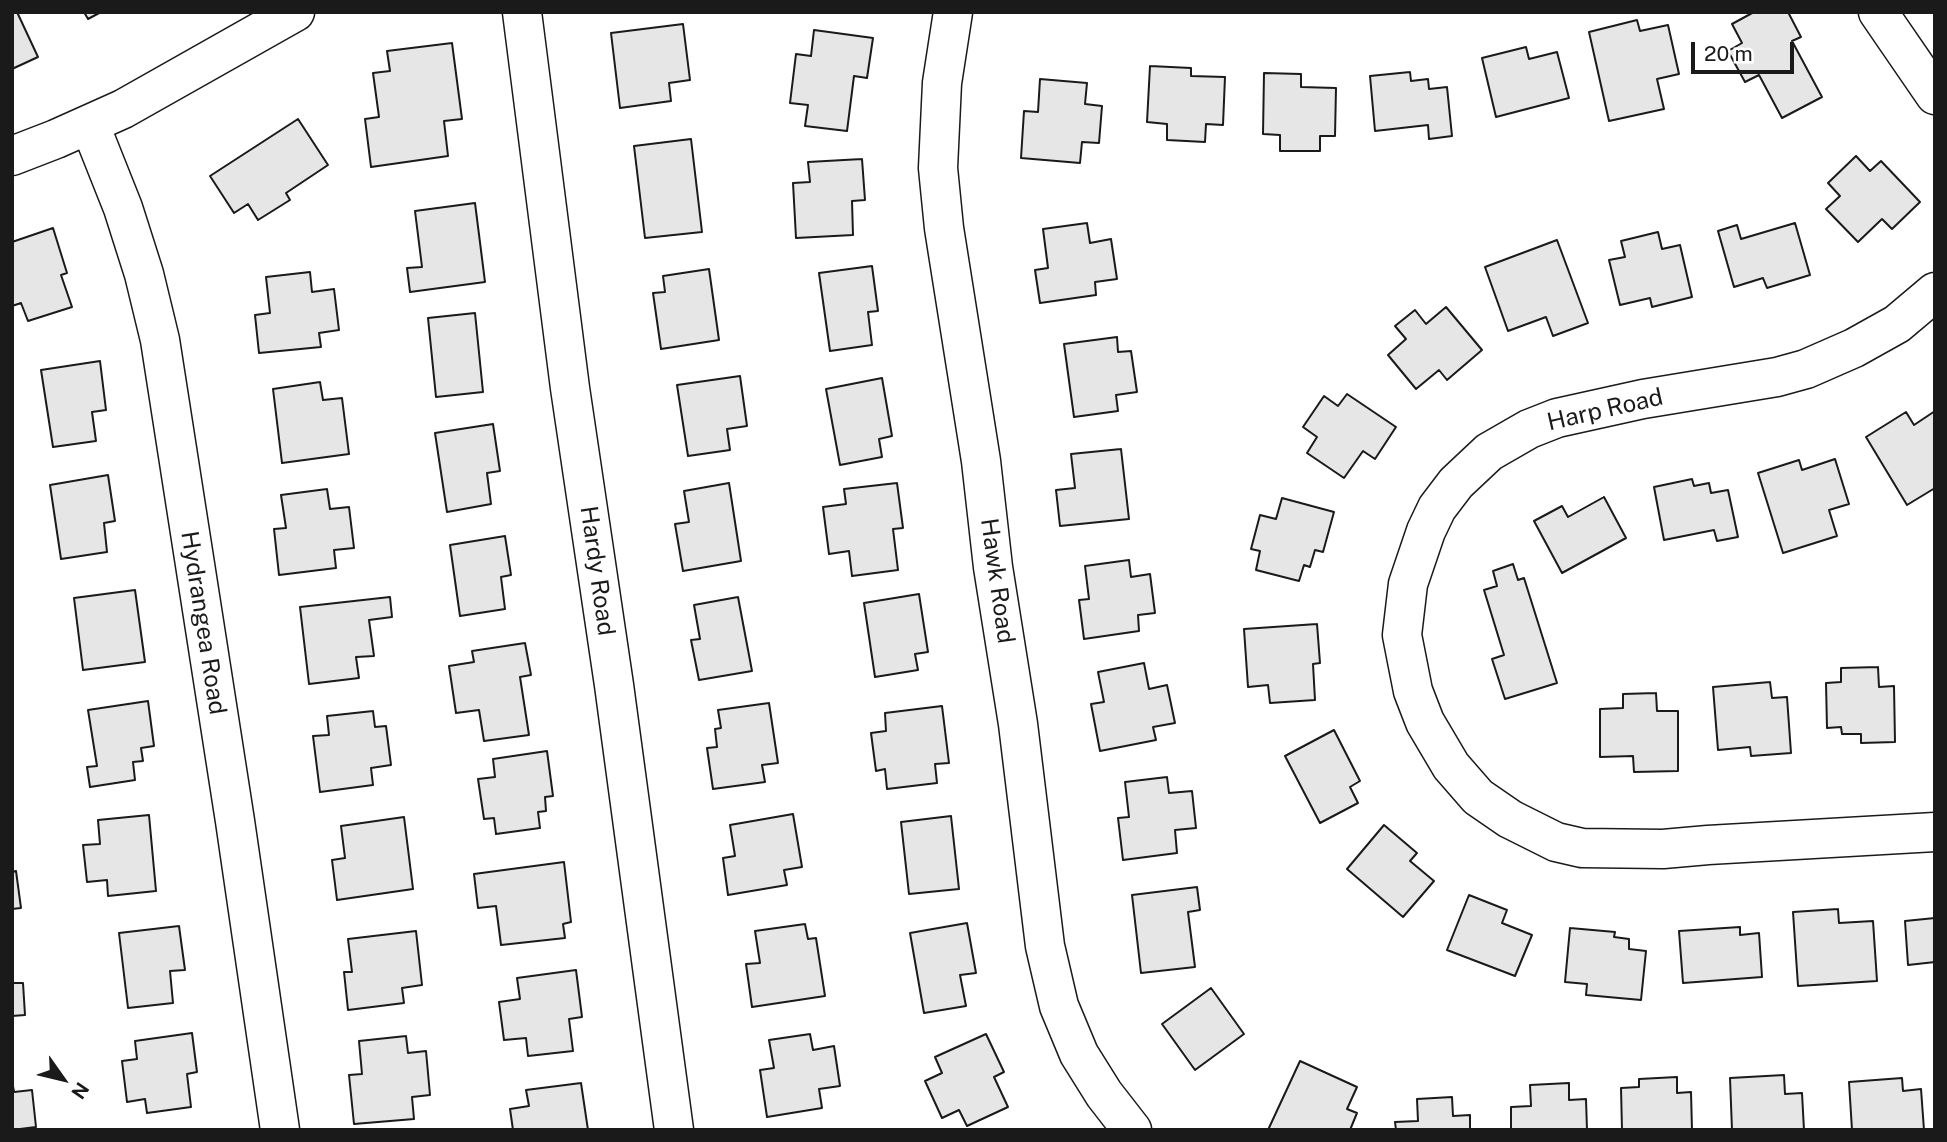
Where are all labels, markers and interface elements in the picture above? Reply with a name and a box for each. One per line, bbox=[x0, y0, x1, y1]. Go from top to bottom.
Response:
scale bar bbox=[1695, 28, 1798, 72]
text: 20 m bbox=[1704, 41, 1753, 66]
street label: Harp Road bbox=[1544, 383, 1666, 437]
street label: Hardy Road bbox=[574, 504, 620, 638]
street label: Hawk Road bbox=[974, 517, 1020, 645]
street label: Hydrangea Road bbox=[174, 529, 232, 717]
north arrow bbox=[28, 1044, 98, 1114]
text: N bbox=[67, 1078, 94, 1103]

